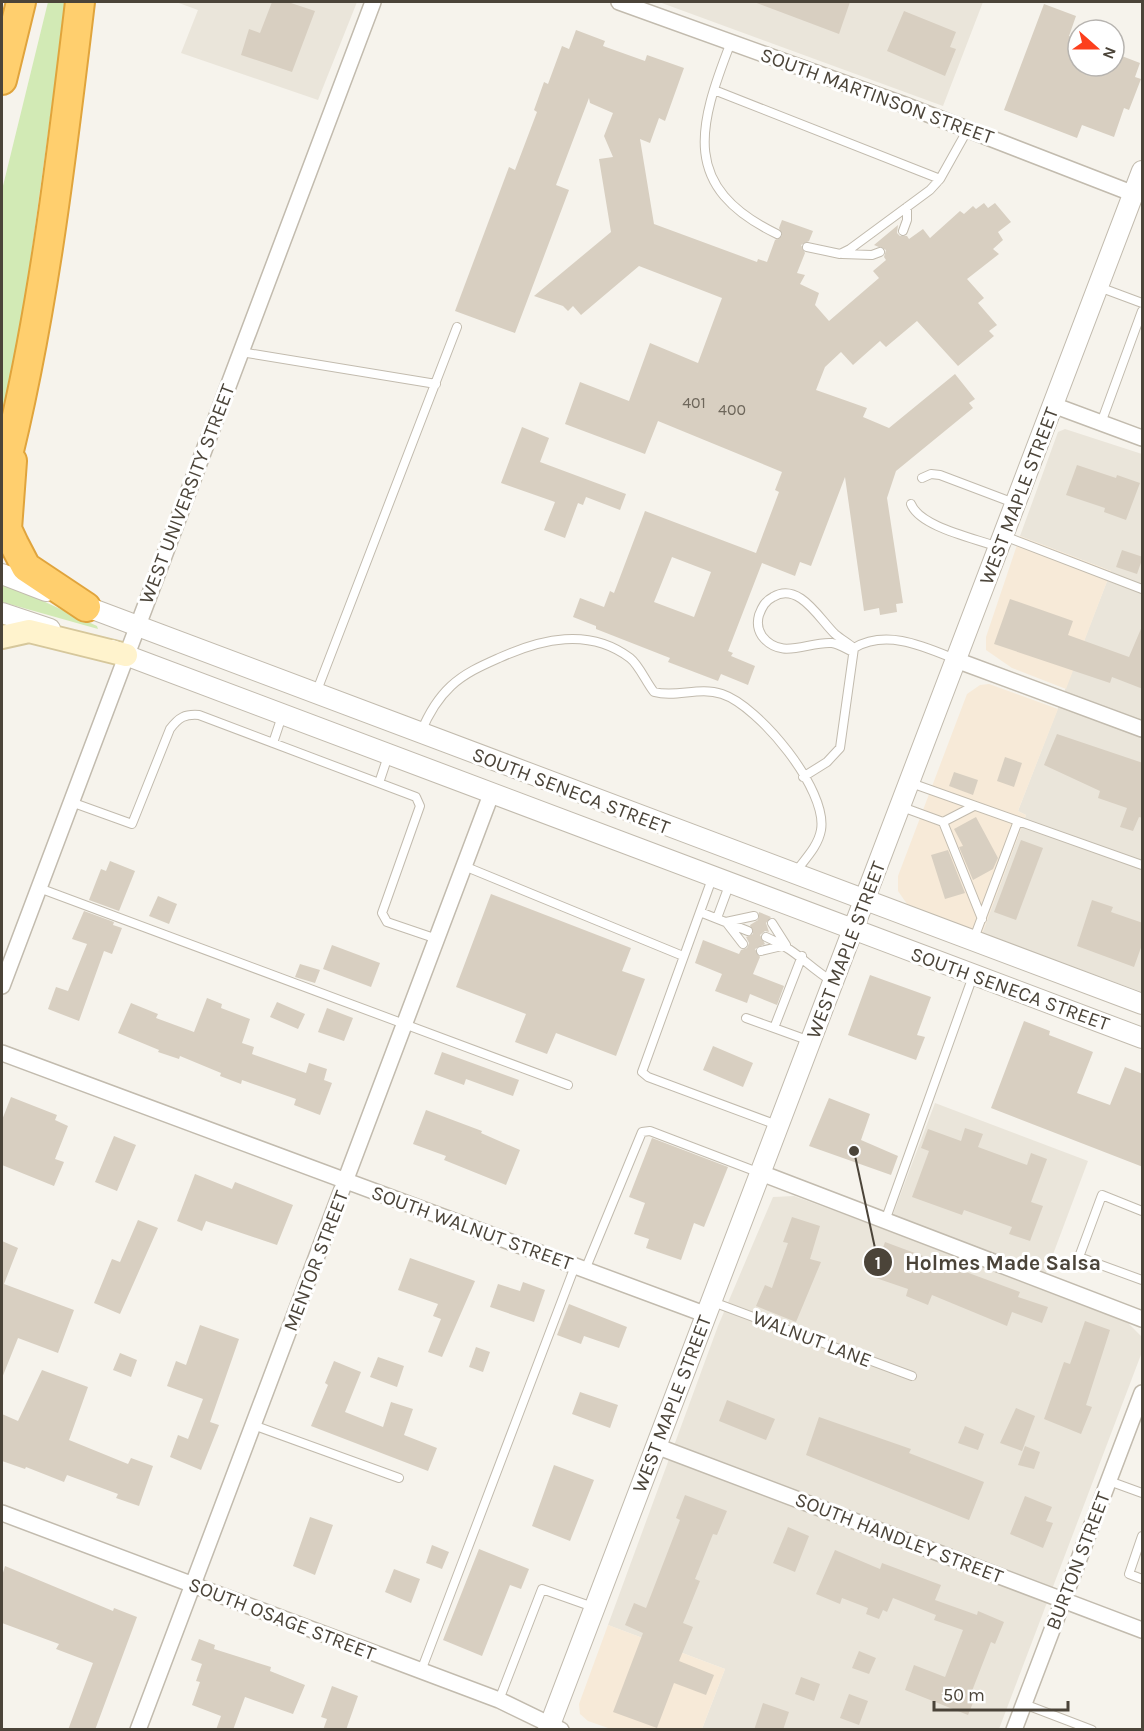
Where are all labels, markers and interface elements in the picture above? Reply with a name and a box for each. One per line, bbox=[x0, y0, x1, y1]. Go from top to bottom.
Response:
north arrow bbox=[1066, 18, 1126, 78]
street label: SOUTH MARTINSON STREET bbox=[757, 43, 997, 149]
text: N bbox=[1099, 44, 1120, 62]
street label: WEST UNIVERSITY STREET bbox=[134, 381, 240, 607]
house number: 401 bbox=[682, 393, 706, 412]
house number: 400 bbox=[718, 400, 746, 419]
street label: WEST MAPLE STREET bbox=[975, 404, 1063, 588]
street label: SOUTH SENECA STREET bbox=[469, 743, 673, 839]
street label: WEST MAPLE STREET bbox=[802, 858, 890, 1042]
street label: SOUTH SENECA STREET bbox=[908, 942, 1112, 1036]
street label: SOUTH WALNUT STREET bbox=[368, 1181, 576, 1275]
street label: MENTOR STREET bbox=[279, 1188, 353, 1334]
callout: Holmes Made Salsa bbox=[863, 1243, 1113, 1282]
text: Holmes Made Salsa bbox=[905, 1251, 1101, 1275]
text: 1 bbox=[875, 1252, 881, 1274]
street label: WALNUT LANE bbox=[749, 1306, 875, 1372]
street label: WEST MAPLE STREET bbox=[628, 1312, 716, 1496]
street label: SOUTH HANDLEY STREET bbox=[792, 1488, 1006, 1588]
street label: BURTON STREET bbox=[1041, 1489, 1115, 1633]
street label: SOUTH OSAGE STREET bbox=[185, 1573, 379, 1665]
scale bar bbox=[934, 1674, 1068, 1712]
text: 50 m bbox=[943, 1684, 985, 1706]

